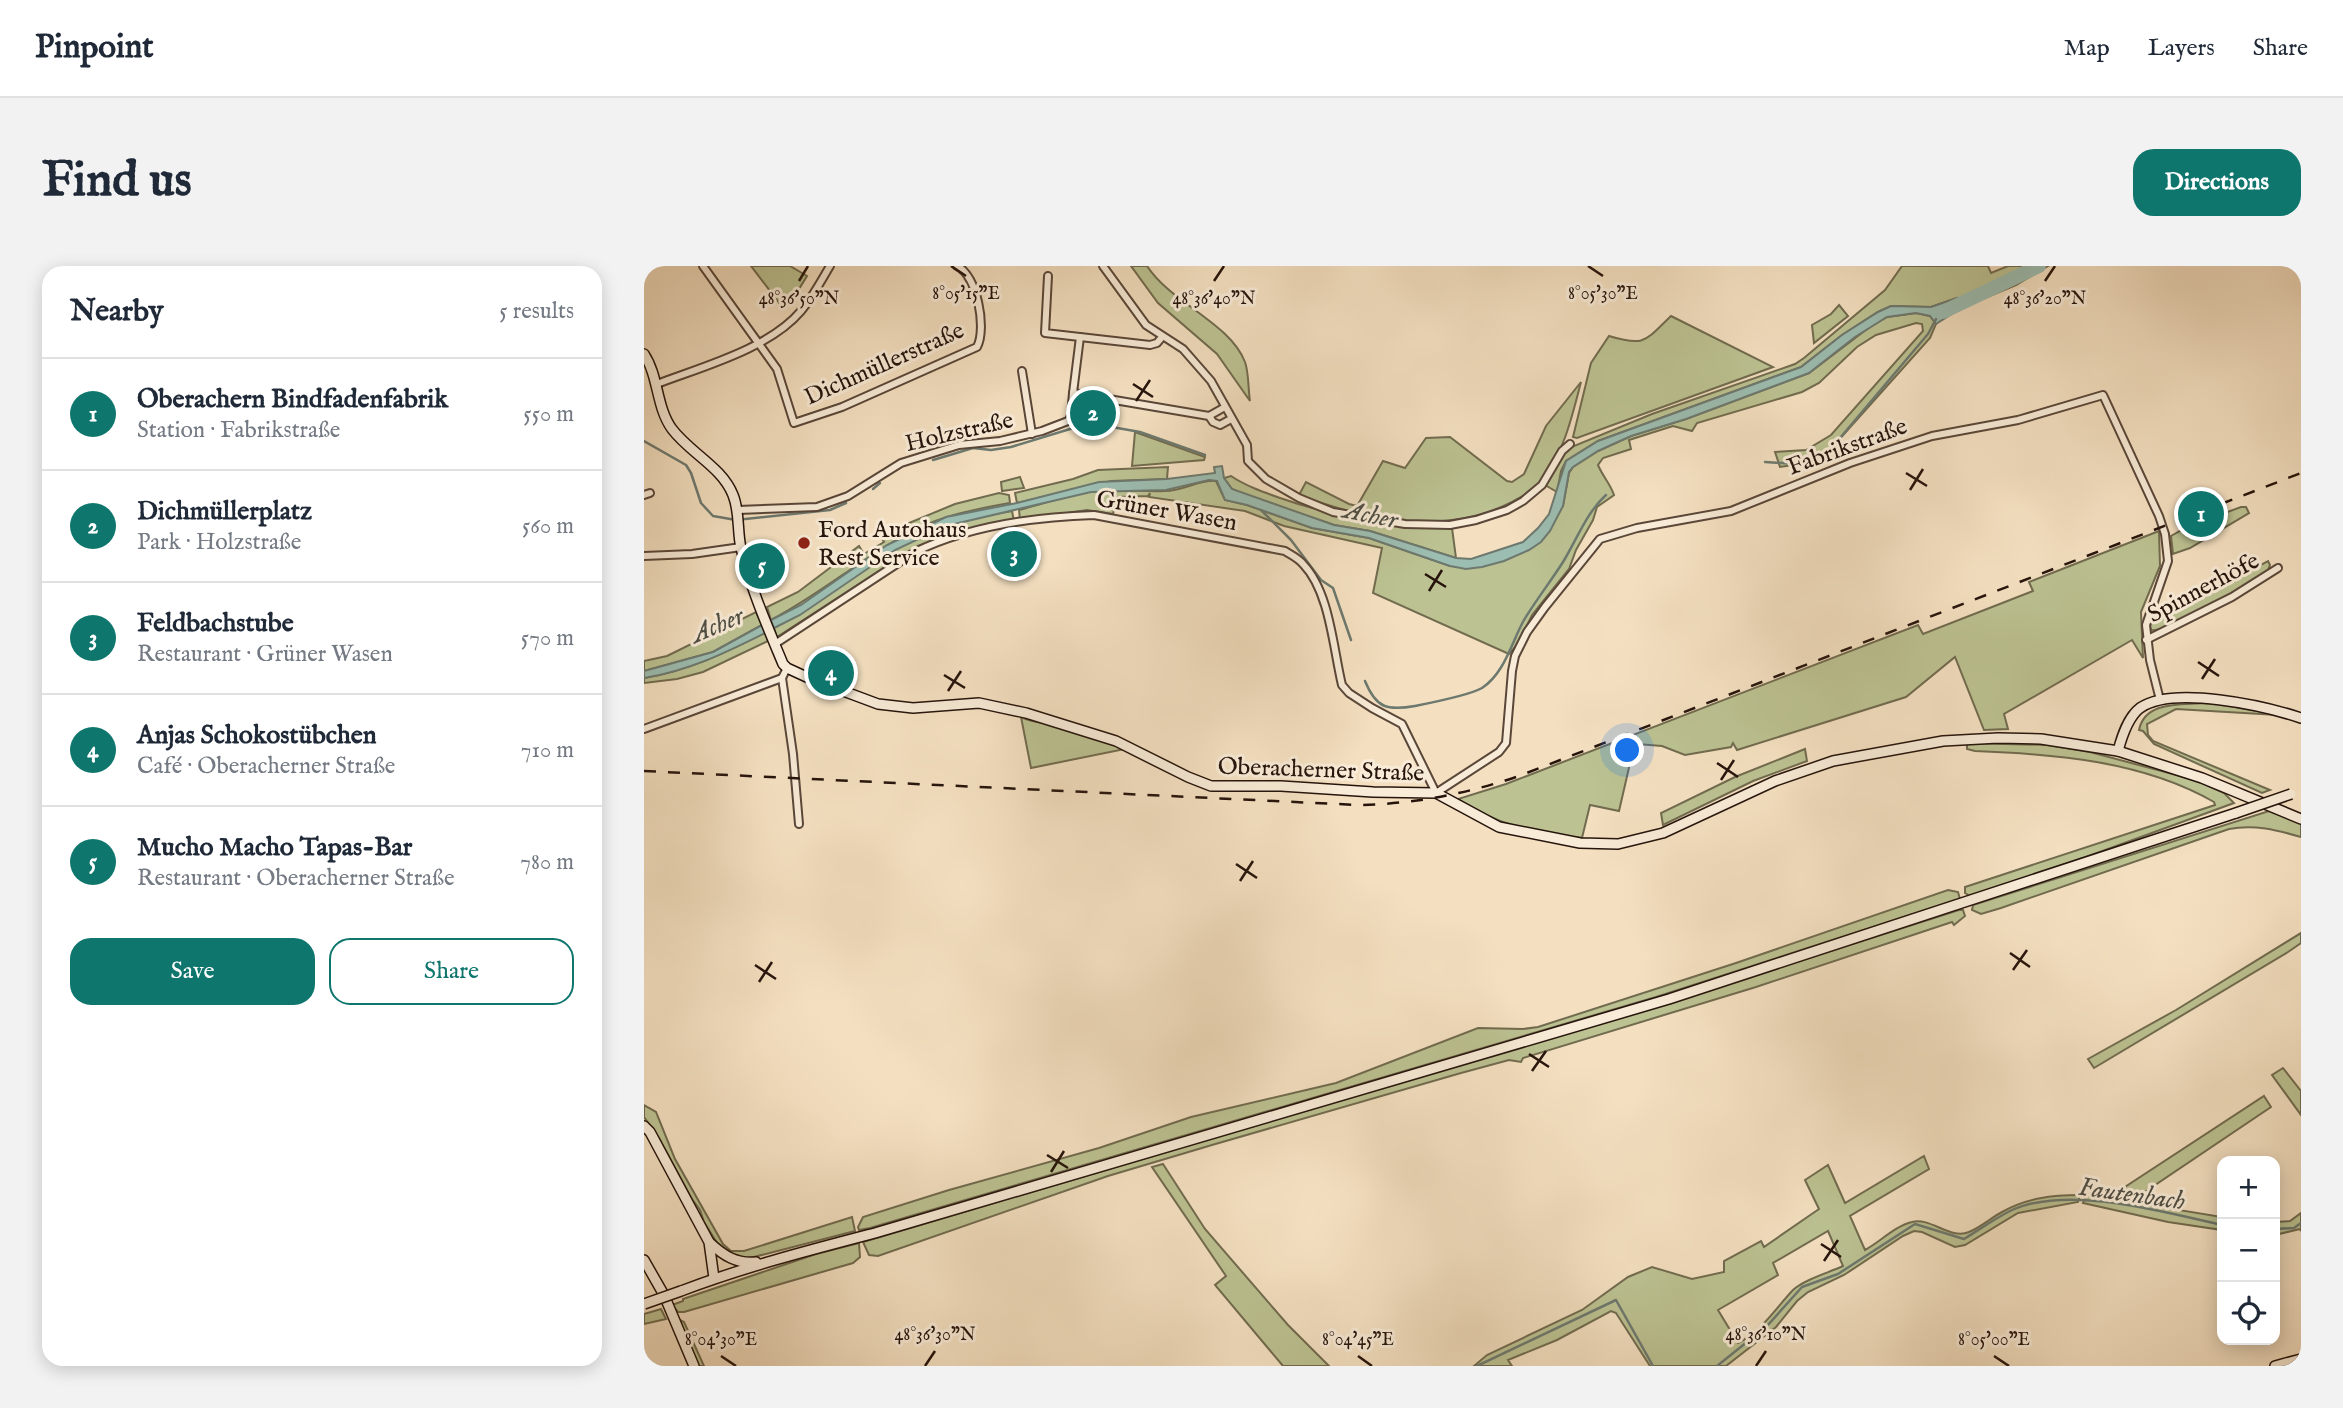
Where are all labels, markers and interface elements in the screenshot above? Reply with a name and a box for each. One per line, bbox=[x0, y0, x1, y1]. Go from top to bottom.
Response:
text: Pinpoint bbox=[35, 27, 154, 69]
text: Map bbox=[2064, 33, 2110, 64]
text: Layers bbox=[2148, 33, 2215, 64]
text: Share bbox=[2253, 33, 2308, 64]
button: Directions bbox=[2133, 149, 2301, 216]
text: Find us bbox=[42, 151, 192, 213]
text: 8°05'15"E bbox=[932, 283, 1000, 306]
text: 8°05'30"E bbox=[1568, 283, 1638, 306]
text: 48°36'50"N bbox=[759, 288, 840, 311]
text: 48°36'40"N bbox=[1172, 288, 1256, 311]
text: 48°36'20"N bbox=[2004, 288, 2087, 311]
text: Nearby bbox=[70, 293, 163, 331]
text: 5 results bbox=[499, 297, 574, 326]
street label: Dichmüllerstraße bbox=[800, 315, 969, 413]
text: Oberachern Bindfadenfabrik bbox=[137, 383, 448, 416]
pin: 2 bbox=[1070, 387, 1116, 439]
text: 1 bbox=[89, 400, 97, 429]
text: 550 m bbox=[523, 400, 574, 429]
street label: Holzstraße bbox=[902, 405, 1016, 460]
street label: Fabrikstraße bbox=[1783, 411, 1912, 483]
text: Station · Fabrikstraße bbox=[137, 416, 340, 445]
street label: Grüner Wasen bbox=[1094, 484, 1240, 539]
pin: 1 bbox=[2178, 488, 2224, 540]
water label: Acher bbox=[1338, 493, 1402, 537]
text: Dichmüllerplatz bbox=[137, 495, 312, 528]
text: 2 bbox=[88, 512, 98, 541]
text: 560 m bbox=[522, 512, 574, 541]
place label: Ford Autohaus Rest Service bbox=[818, 515, 966, 574]
text: Park · Holzstraße bbox=[137, 528, 301, 557]
pin: 3 bbox=[991, 528, 1037, 580]
marker: Ford Autohaus Rest Service bbox=[796, 535, 812, 551]
pin: 5 bbox=[739, 540, 785, 592]
street label: Spinnerhöfe bbox=[2143, 546, 2265, 631]
water label: Acher bbox=[683, 599, 750, 652]
text: Feldbachstube bbox=[137, 607, 294, 640]
text: 3 bbox=[89, 624, 97, 653]
text: 570 m bbox=[521, 624, 574, 653]
text: Restaurant · Grüner Wasen bbox=[137, 640, 393, 669]
pin: 4 bbox=[808, 647, 854, 699]
text: Anjas Schokostübchen bbox=[137, 719, 377, 752]
your location bbox=[1610, 733, 1644, 767]
text: 4 bbox=[87, 736, 99, 765]
text: 710 m bbox=[521, 736, 574, 765]
street label: Oberacherner Straße bbox=[1217, 751, 1425, 790]
text: Café · Oberacherner Straße bbox=[137, 752, 395, 781]
text: Mucho Macho Tapas-Bar bbox=[137, 831, 412, 864]
text: 5 bbox=[89, 848, 97, 877]
text: 780 m bbox=[520, 848, 574, 877]
text: Restaurant · Oberacherner Straße bbox=[137, 864, 454, 893]
button: Save bbox=[70, 938, 315, 1005]
button: Share bbox=[329, 938, 574, 1005]
map controls bbox=[2217, 1156, 2280, 1345]
button: + bbox=[2217, 1156, 2280, 1219]
water label: Fautenbach bbox=[2076, 1171, 2187, 1218]
button: − bbox=[2217, 1219, 2280, 1282]
button: locate bbox=[2217, 1282, 2280, 1345]
text: 48°36'30"N bbox=[895, 1324, 976, 1347]
text: 48°36'10"N bbox=[1726, 1324, 1807, 1347]
text: 8°04'30"E bbox=[685, 1329, 757, 1352]
text: 8°04'45"E bbox=[1322, 1329, 1394, 1352]
text: 8°05'00"E bbox=[1958, 1329, 2030, 1352]

